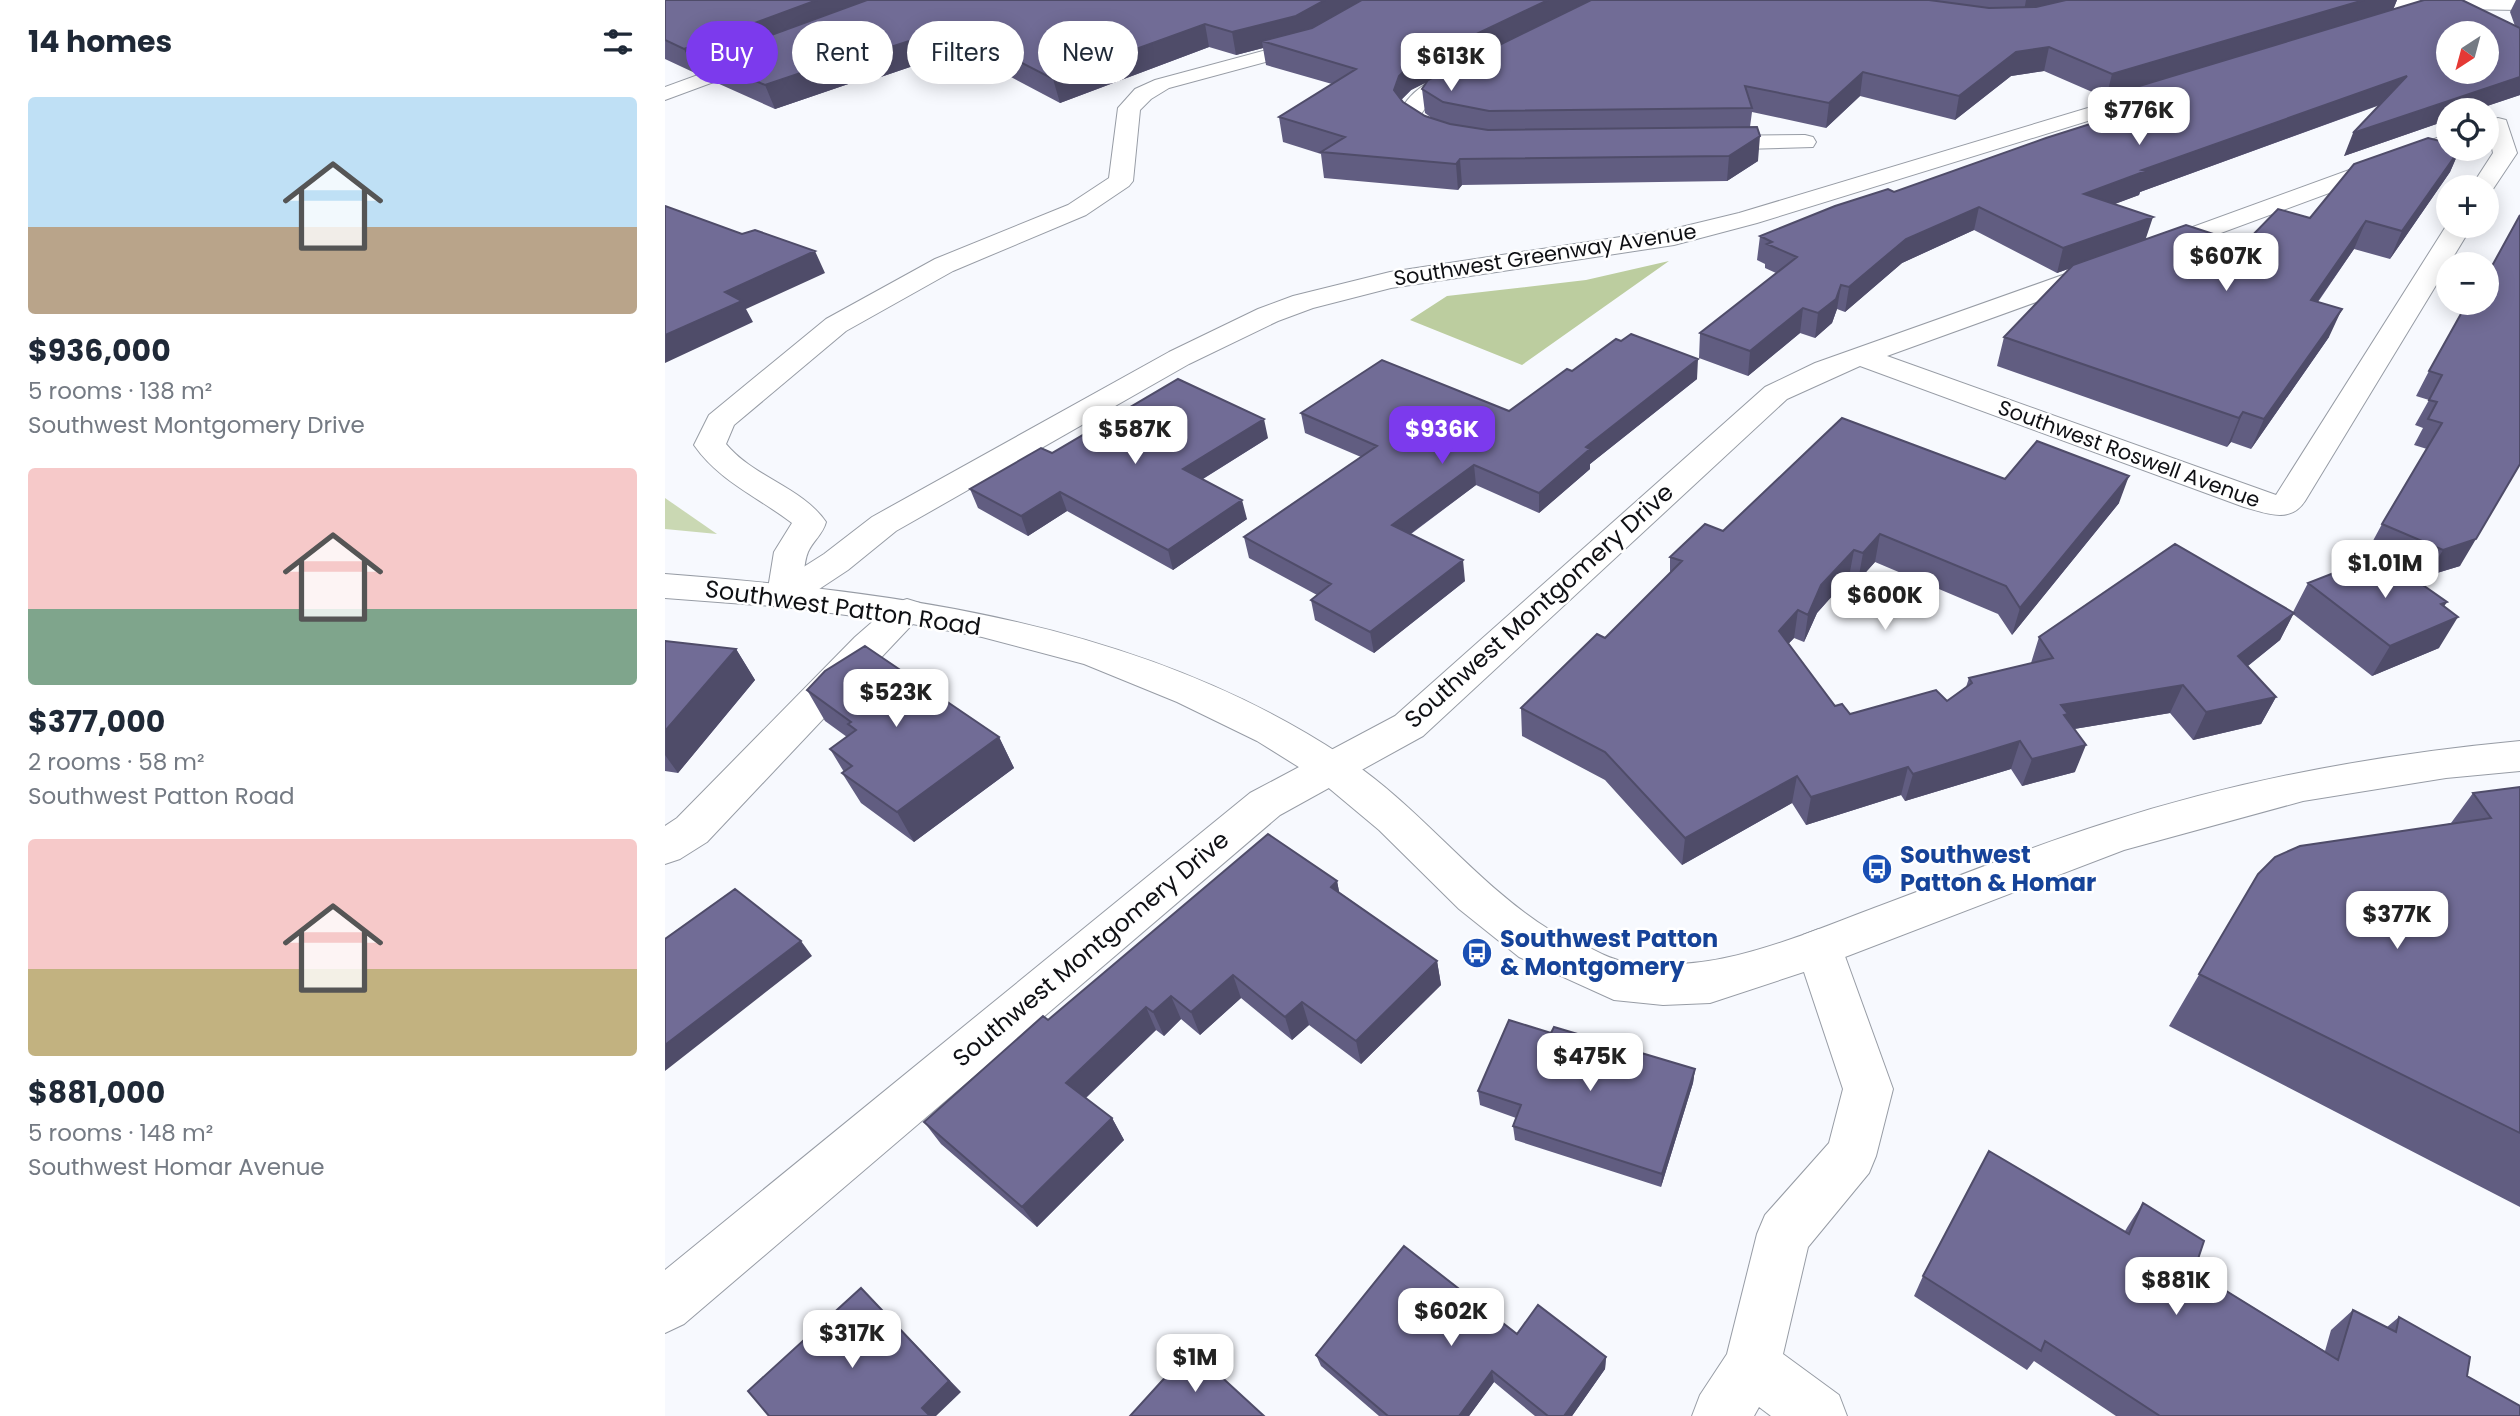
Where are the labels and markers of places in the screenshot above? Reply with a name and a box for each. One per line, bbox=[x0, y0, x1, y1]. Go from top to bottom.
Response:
pin: $613K bbox=[1402, 34, 1500, 93]
pin: $776K bbox=[2090, 88, 2188, 147]
pin: $607K bbox=[2177, 233, 2275, 293]
pin: $587K bbox=[1086, 406, 1184, 466]
pin: $936K bbox=[1393, 406, 1491, 466]
pin: $1.01M bbox=[2328, 540, 2442, 600]
pin: $600K bbox=[1836, 572, 1934, 632]
pin: $523K bbox=[847, 670, 945, 729]
place label: Southwest Patton & Homar bbox=[1900, 838, 2096, 899]
bus stop icon: Southwest Patton & Homar bbox=[1860, 852, 1894, 886]
pin: $377K bbox=[2348, 892, 2446, 951]
place label: Southwest Patton & Montgomery bbox=[1500, 922, 1718, 983]
bus stop icon: Southwest Patton & Montgomery bbox=[1460, 936, 1494, 970]
pin: $475K bbox=[1541, 1034, 1639, 1093]
pin: $881K bbox=[2127, 1258, 2225, 1317]
pin: $602K bbox=[1402, 1288, 1500, 1348]
pin: $317K bbox=[803, 1310, 901, 1370]
pin: $1M bbox=[1161, 1334, 1229, 1394]

